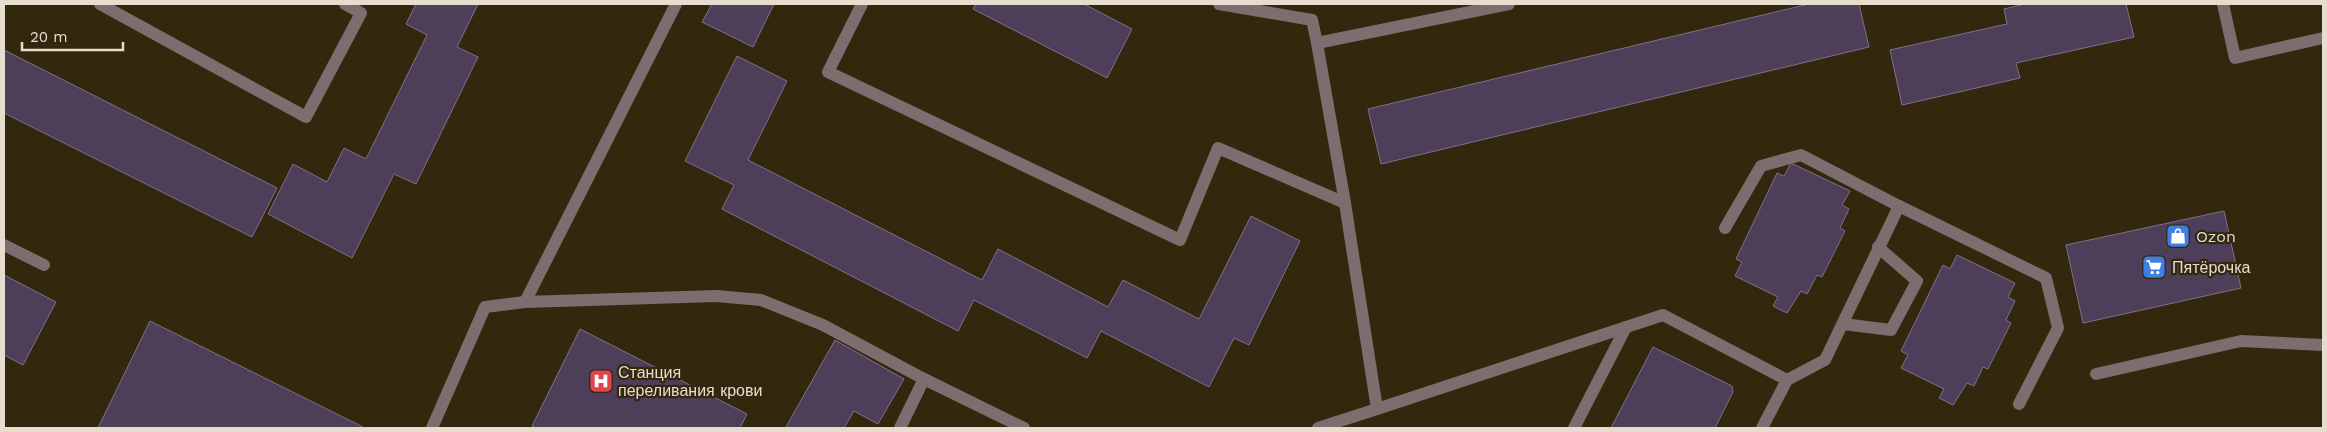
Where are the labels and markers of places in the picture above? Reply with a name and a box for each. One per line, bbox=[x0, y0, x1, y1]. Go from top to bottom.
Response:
shop icon: Ozon bbox=[2165, 223, 2191, 249]
place label: Ozon bbox=[2196, 227, 2236, 246]
supermarket icon: Пятёрочка bbox=[2141, 254, 2167, 280]
place label: Пятёрочка bbox=[2172, 258, 2251, 277]
place label: Станция переливания крови bbox=[618, 363, 762, 400]
hospital icon: Станция переливания крови bbox=[588, 368, 614, 394]

